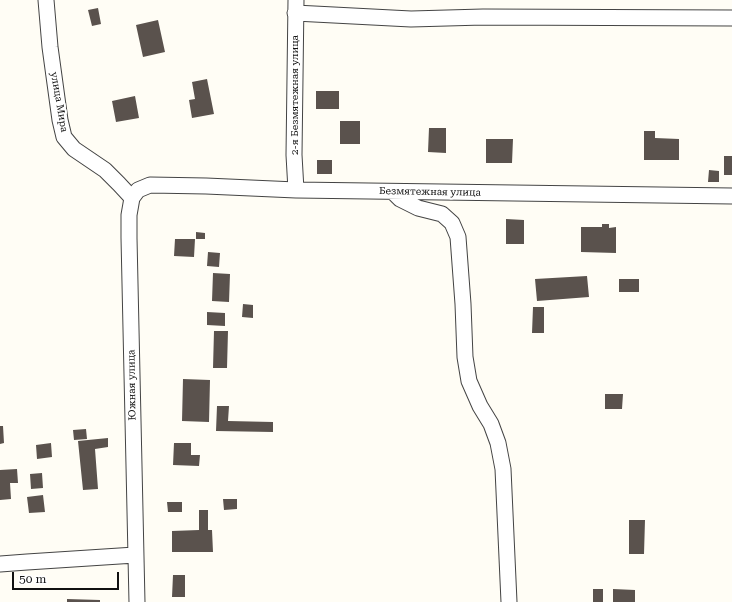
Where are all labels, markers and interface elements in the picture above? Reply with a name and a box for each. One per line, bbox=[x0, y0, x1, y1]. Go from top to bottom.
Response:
street label: 2-я Безмятежная улица bbox=[289, 35, 301, 155]
street label: улица Мира bbox=[48, 71, 70, 133]
street label: Безмятежная улица bbox=[379, 185, 481, 199]
street label: Южная улица bbox=[125, 349, 139, 421]
scale bar bbox=[14, 564, 121, 590]
text: 50 m bbox=[19, 572, 46, 586]

